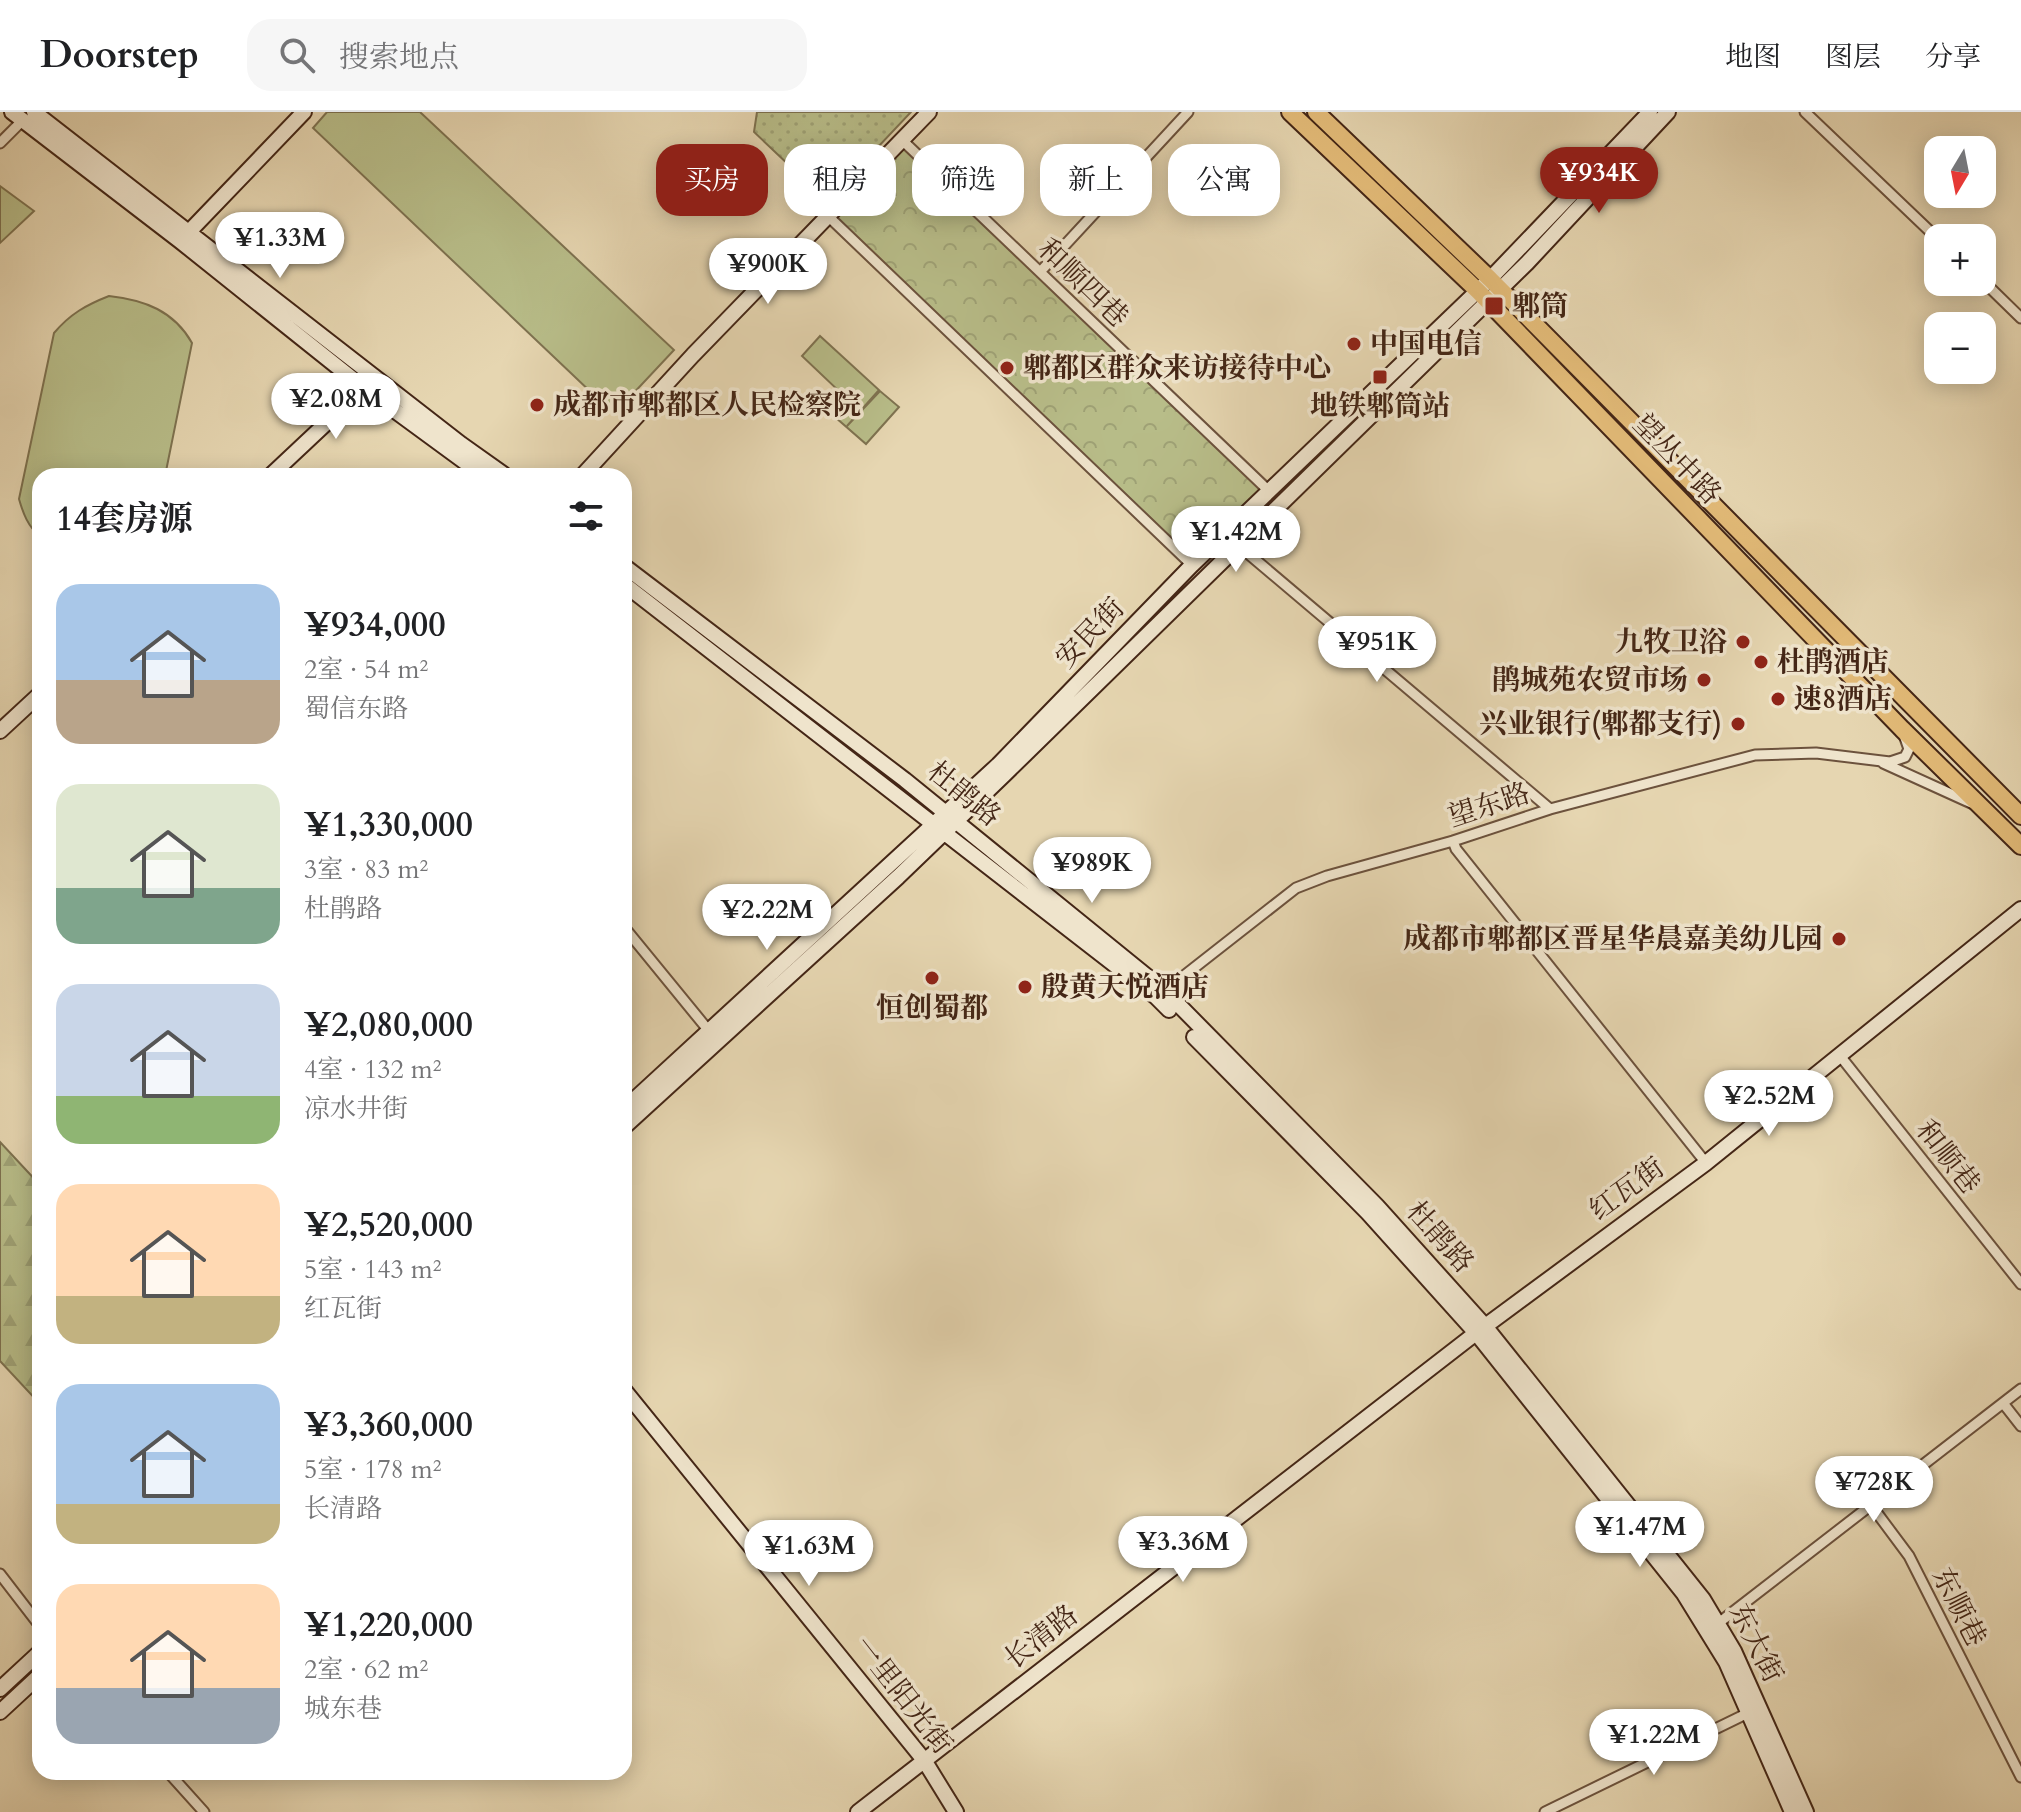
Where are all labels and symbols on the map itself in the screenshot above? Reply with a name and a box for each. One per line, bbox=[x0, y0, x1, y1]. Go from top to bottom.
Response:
north arrow bbox=[1924, 136, 1996, 208]
pin: ¥934K bbox=[1543, 147, 1655, 215]
pin: ¥1.33M bbox=[215, 212, 345, 280]
street label: 和顺四巷 bbox=[1030, 230, 1136, 336]
pin: ¥900K bbox=[712, 238, 824, 306]
place label: 郫筒 bbox=[1512, 287, 1568, 325]
marker: 郫筒 bbox=[1483, 295, 1505, 317]
place label: 中国电信 bbox=[1370, 325, 1482, 363]
marker: 中国电信 bbox=[1345, 335, 1363, 353]
place label: 郫都区群众来访接待中心 bbox=[1023, 349, 1331, 387]
marker: 郫都区群众来访接待中心 bbox=[998, 359, 1016, 377]
marker: 地铁郫筒站 bbox=[1371, 368, 1389, 386]
pin: ¥2.08M bbox=[271, 373, 401, 441]
place label: 成都市郫都区人民检察院 bbox=[553, 386, 861, 424]
place label: 地铁郫筒站 bbox=[1310, 387, 1450, 425]
marker: 成都市郫都区人民检察院 bbox=[528, 396, 546, 414]
street label: 望丛中路 bbox=[1624, 406, 1730, 512]
pin: ¥1.42M bbox=[1171, 506, 1301, 574]
street label: 安民街 bbox=[1047, 590, 1133, 676]
pin: ¥951K bbox=[1321, 616, 1433, 684]
place label: 九牧卫浴 bbox=[1615, 623, 1727, 661]
marker: 九牧卫浴 bbox=[1734, 633, 1752, 651]
place label: 杜鹃酒店 bbox=[1777, 643, 1889, 681]
marker: 杜鹃酒店 bbox=[1752, 653, 1770, 671]
place label: 鹃城苑农贸市场 bbox=[1492, 661, 1688, 699]
marker: 鹃城苑农贸市场 bbox=[1695, 671, 1713, 689]
place label: 速8酒店 bbox=[1794, 680, 1892, 718]
marker: 速8酒店 bbox=[1769, 690, 1787, 708]
place label: 兴业银行(郫都支行) bbox=[1479, 705, 1722, 743]
marker: 兴业银行(郫都支行) bbox=[1729, 715, 1747, 733]
street label: 杜鹃路 bbox=[919, 753, 1009, 835]
street label: 望东路 bbox=[1443, 774, 1535, 836]
pin: ¥989K bbox=[1036, 837, 1148, 905]
pin: ¥2.22M bbox=[702, 884, 832, 952]
place label: 成都市郫都区晋星华晨嘉美幼儿园 bbox=[1403, 920, 1823, 958]
marker: 成都市郫都区晋星华晨嘉美幼儿园 bbox=[1830, 930, 1848, 948]
place label: 殷黄天悦酒店 bbox=[1041, 968, 1209, 1006]
marker: 恒创蜀都 bbox=[923, 969, 941, 987]
marker: 殷黄天悦酒店 bbox=[1016, 978, 1034, 996]
place label: 恒创蜀都 bbox=[876, 989, 988, 1027]
pin: ¥2.52M bbox=[1704, 1070, 1834, 1138]
street label: 和顺巷 bbox=[1907, 1112, 1989, 1202]
street label: 红瓦街 bbox=[1582, 1149, 1672, 1229]
street label: 杜鹃路 bbox=[1398, 1193, 1482, 1281]
pin: ¥728K bbox=[1818, 1456, 1930, 1524]
pin: ¥1.47M bbox=[1575, 1501, 1705, 1569]
pin: ¥3.36M bbox=[1118, 1516, 1248, 1584]
pin: ¥1.63M bbox=[744, 1520, 874, 1588]
street label: 东顺巷 bbox=[1923, 1561, 1995, 1653]
street label: 长清路 bbox=[996, 1596, 1086, 1678]
street label: 东大街 bbox=[1720, 1597, 1792, 1689]
street label: 一里阳光街 bbox=[845, 1628, 961, 1762]
pin: ¥1.22M bbox=[1589, 1709, 1719, 1777]

